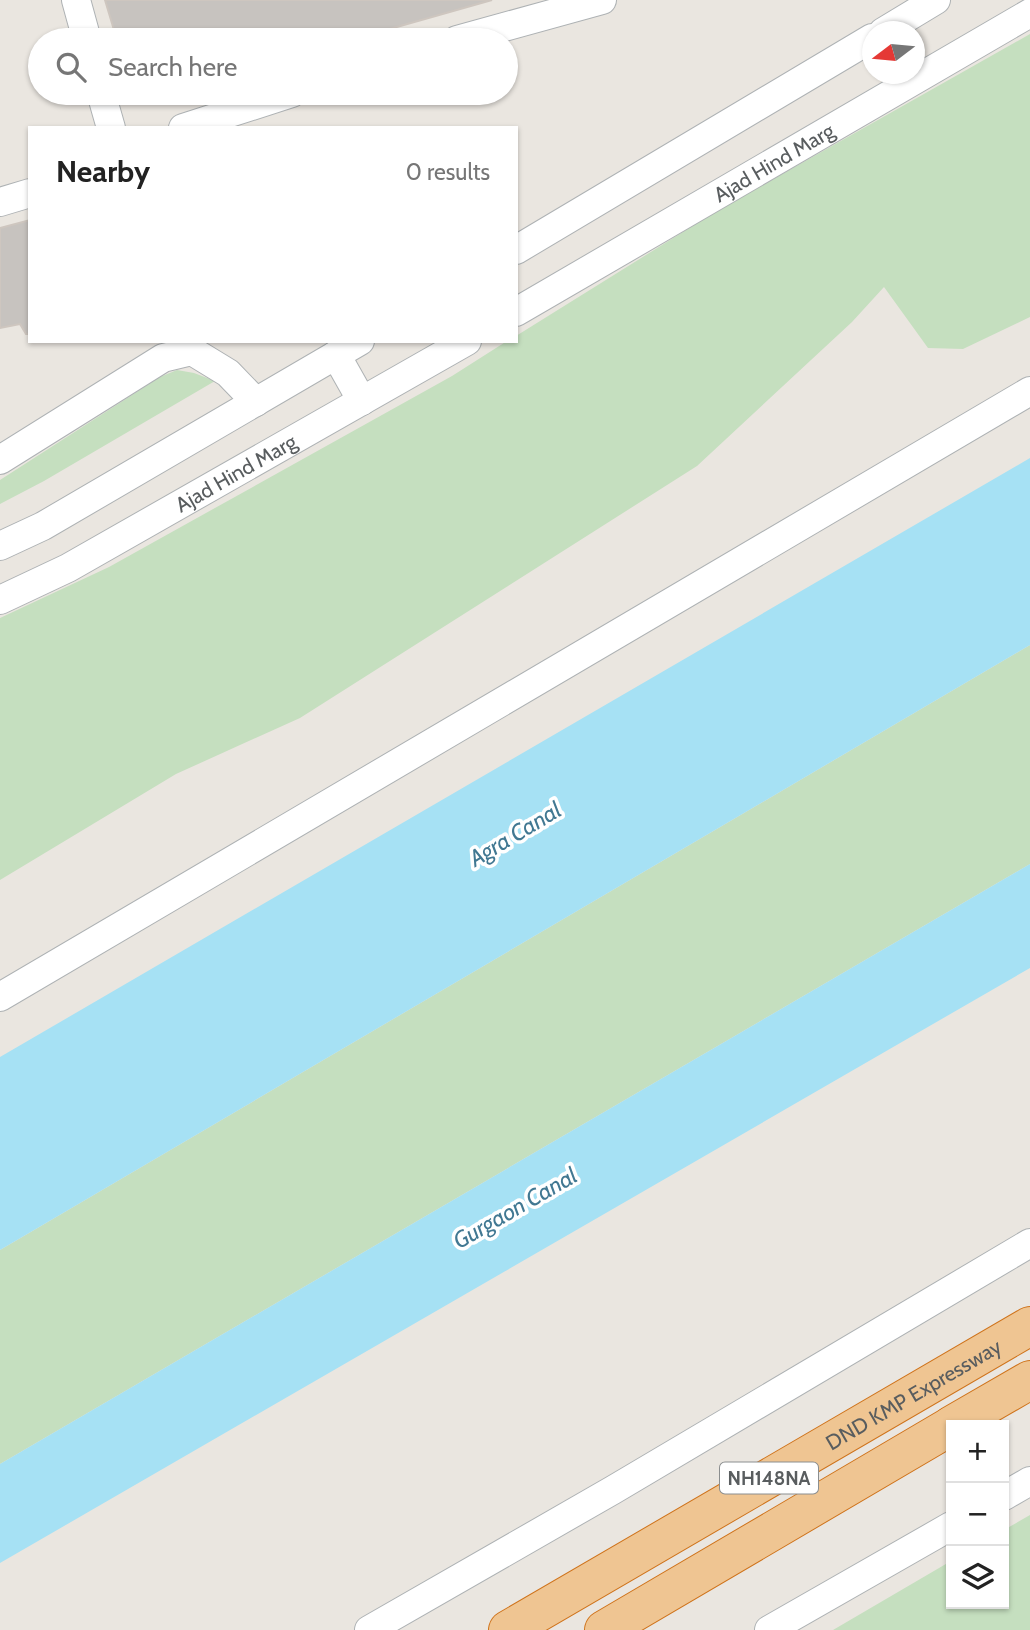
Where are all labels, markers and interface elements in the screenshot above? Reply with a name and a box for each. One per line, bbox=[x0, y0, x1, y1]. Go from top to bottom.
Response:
north arrow bbox=[862, 21, 925, 84]
search box bbox=[28, 28, 518, 105]
icon: search bbox=[52, 48, 90, 86]
text: Search here bbox=[108, 51, 237, 83]
street label: Ajad Hind Marg bbox=[709, 117, 839, 207]
text: Nearby bbox=[56, 153, 150, 190]
text: 0 results bbox=[406, 158, 490, 186]
street label: Ajad Hind Marg bbox=[171, 428, 301, 517]
water label: Agra Canal bbox=[463, 795, 567, 873]
water label: Gurgaon Canal bbox=[448, 1161, 583, 1255]
street label: DND KMP Expressway bbox=[821, 1333, 1006, 1455]
map controls bbox=[946, 1420, 1009, 1609]
button: + bbox=[946, 1420, 1009, 1483]
road number: NH148NA bbox=[720, 1462, 818, 1494]
button: − bbox=[946, 1483, 1009, 1546]
button: layers bbox=[946, 1546, 1009, 1609]

